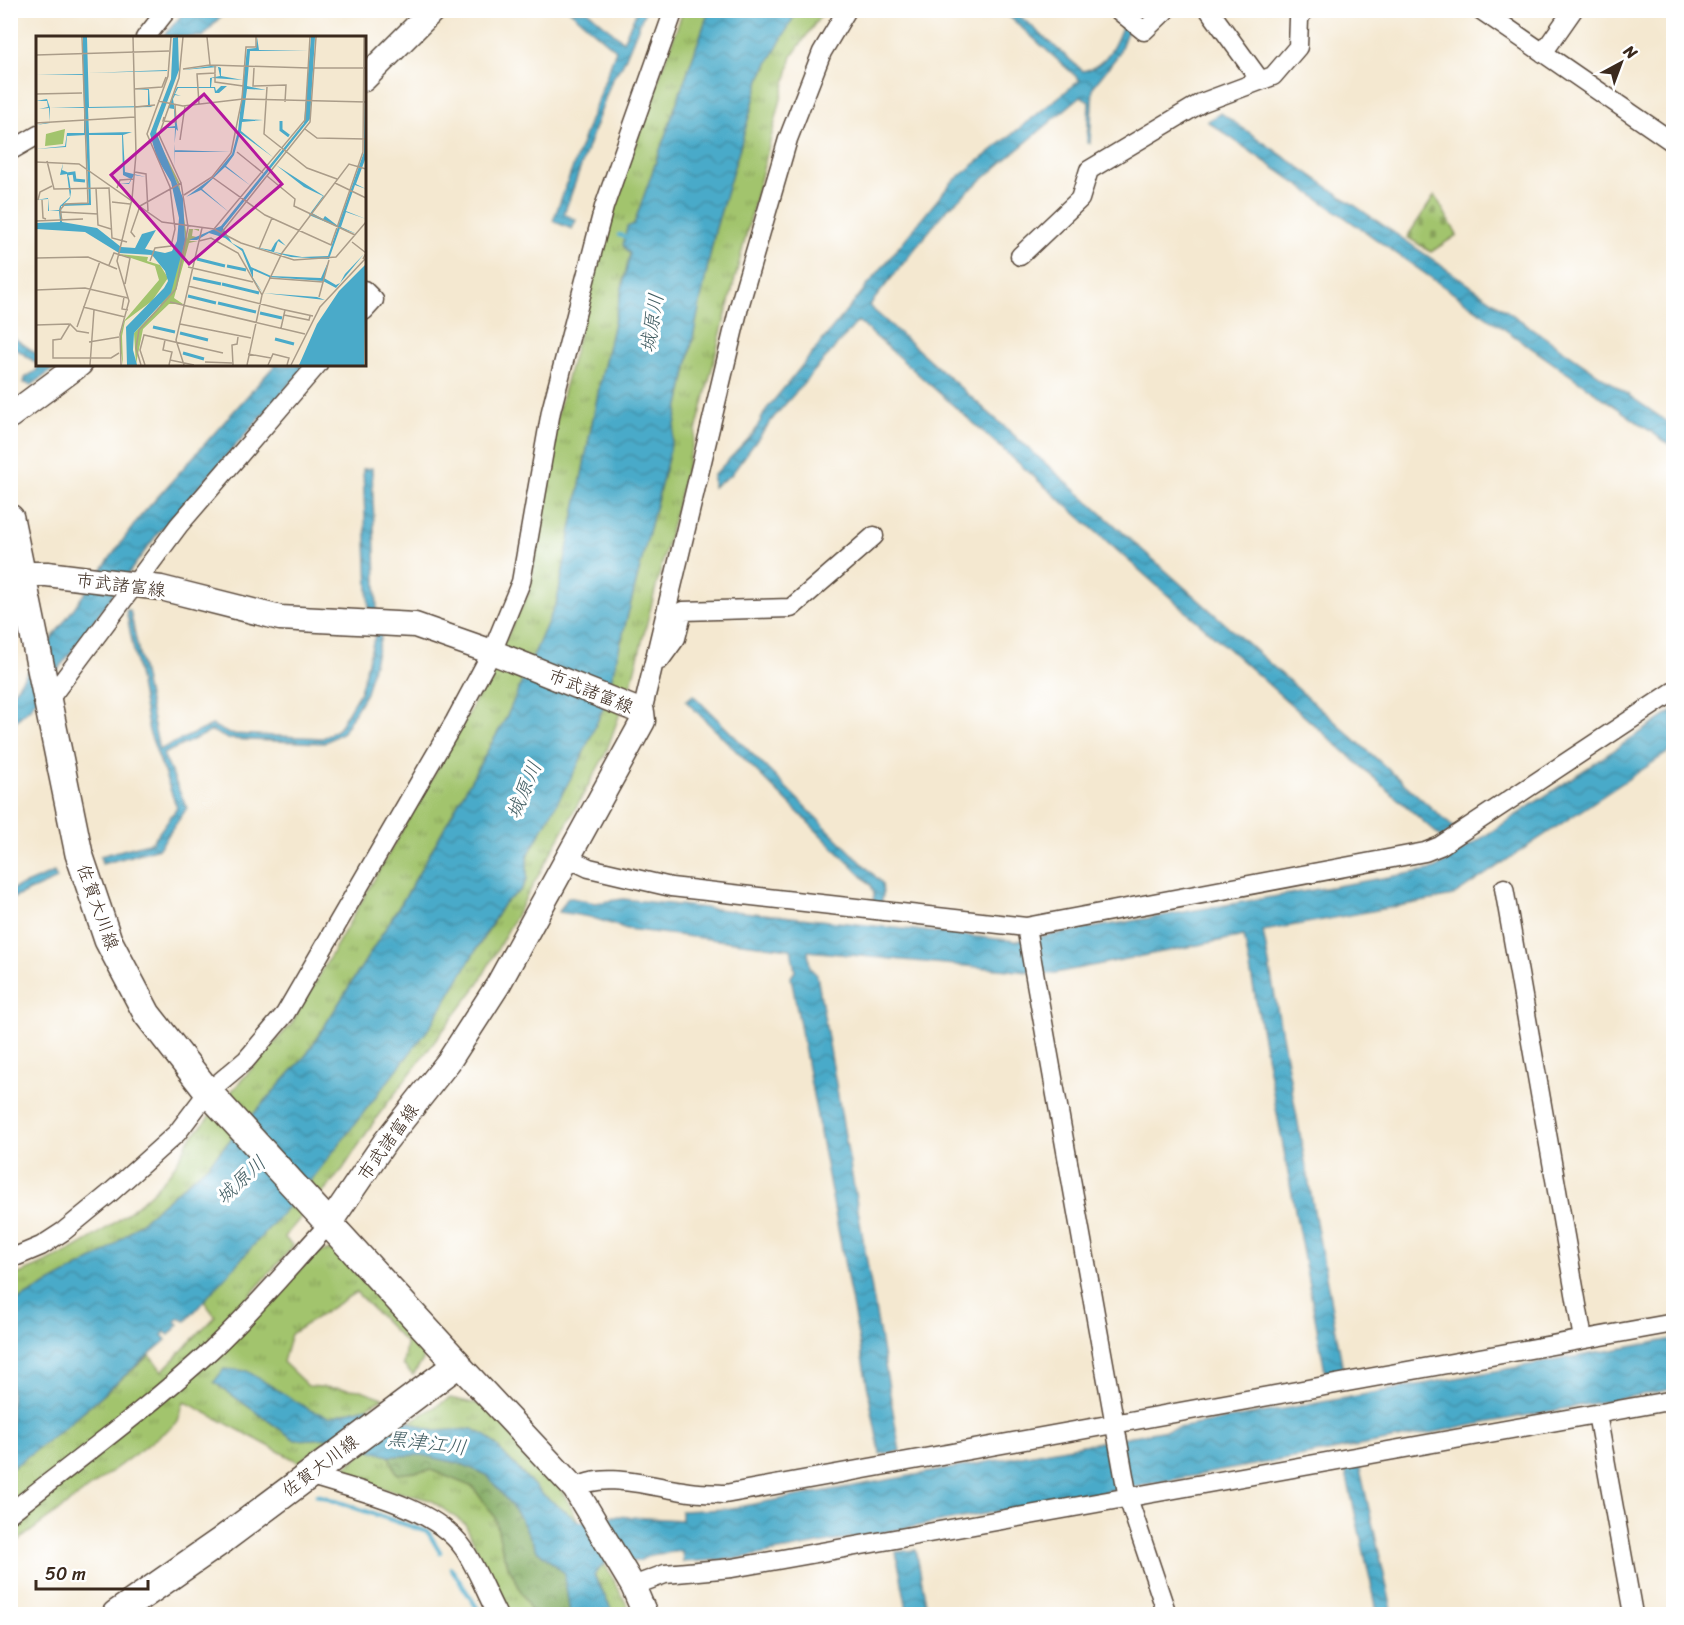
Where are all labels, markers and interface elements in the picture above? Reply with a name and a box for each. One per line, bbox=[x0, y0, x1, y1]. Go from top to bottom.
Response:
north arrow bbox=[1591, 33, 1651, 93]
inset map bbox=[36, 36, 366, 366]
text: N bbox=[1616, 37, 1645, 67]
water label: 城原川 bbox=[630, 291, 674, 355]
street label: 市武諸富線 bbox=[74, 564, 168, 606]
street label: 市武諸富線 bbox=[543, 659, 639, 723]
water label: 城原川 bbox=[496, 756, 552, 824]
street label: 佐賀大川線 bbox=[68, 859, 128, 955]
street label: 市武諸富線 bbox=[349, 1096, 427, 1188]
water label: 城原川 bbox=[207, 1147, 275, 1213]
water label: 黒津江川 bbox=[385, 1421, 469, 1465]
street label: 佐賀大川線 bbox=[274, 1426, 366, 1506]
scale bar bbox=[36, 1553, 148, 1591]
text: 50 m bbox=[45, 1558, 86, 1590]

